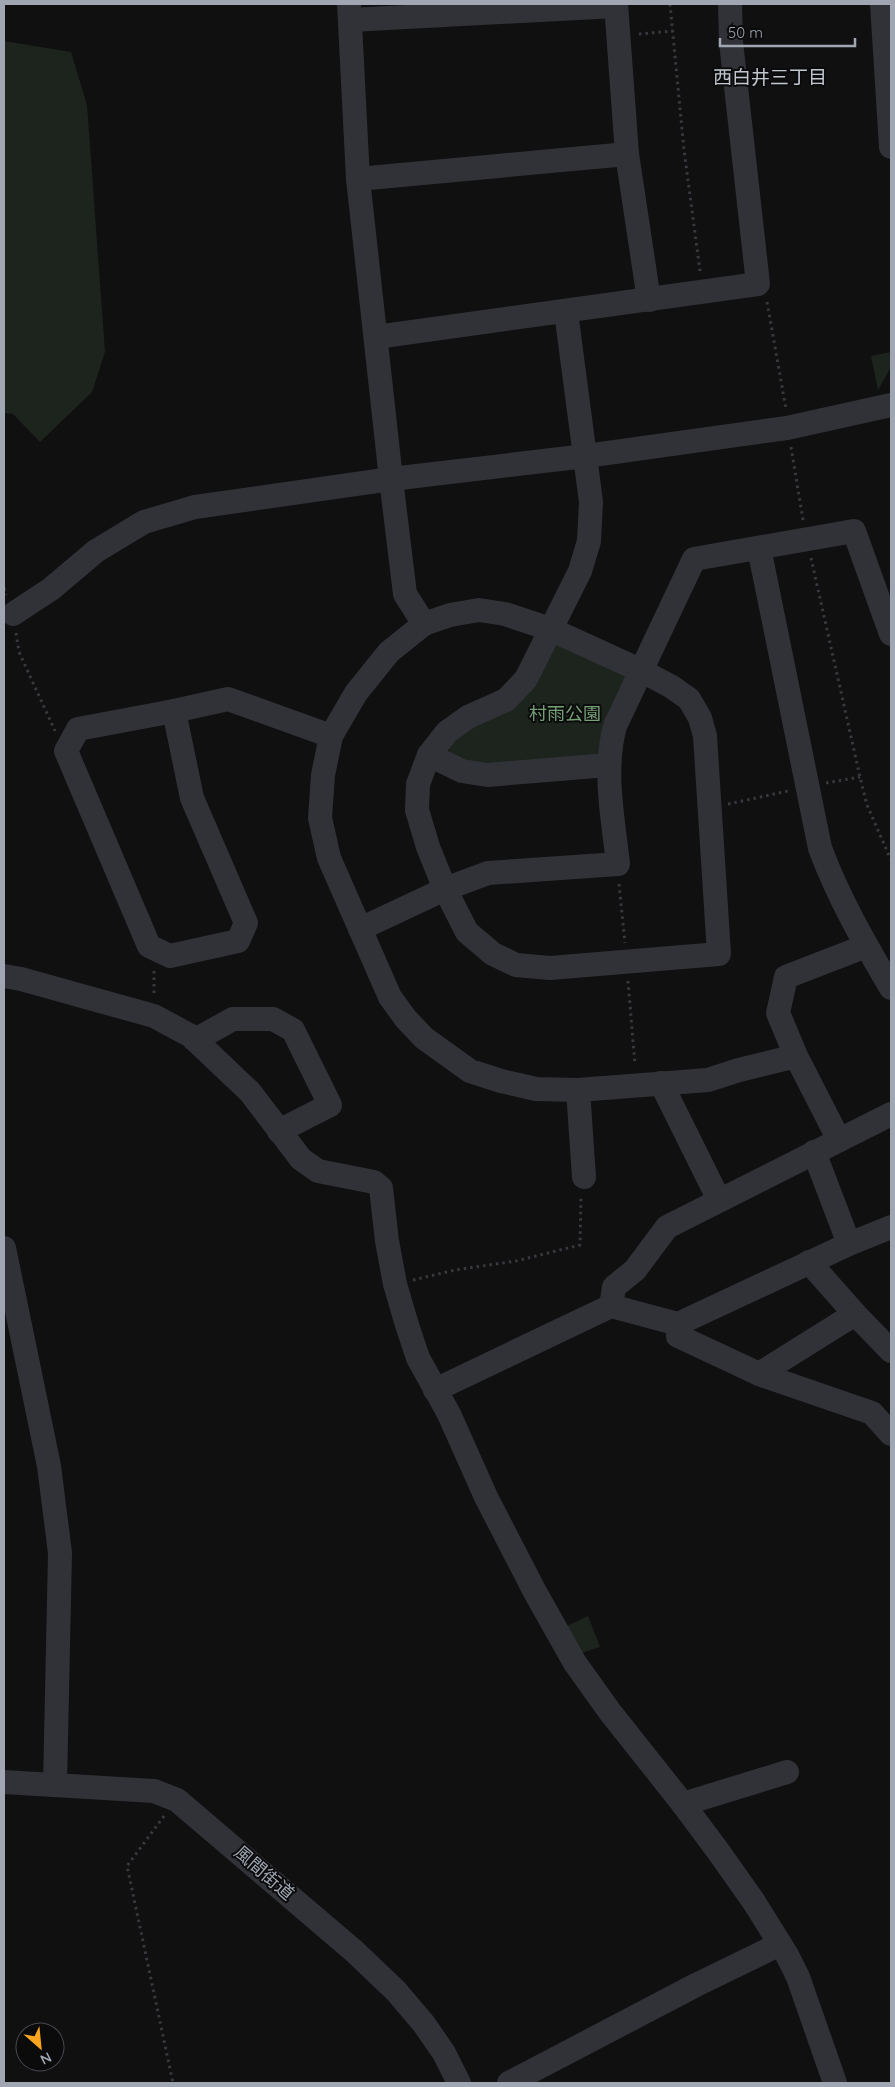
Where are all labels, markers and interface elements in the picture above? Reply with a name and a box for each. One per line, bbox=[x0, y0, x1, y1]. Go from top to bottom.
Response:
scale bar bbox=[720, 15, 855, 47]
text: 50 m bbox=[728, 23, 763, 42]
district label: 西白井三丁目 bbox=[713, 65, 827, 89]
park label: 村雨公園 bbox=[529, 702, 601, 725]
street label: 風間街道 bbox=[230, 1840, 299, 1905]
north arrow bbox=[15, 2022, 65, 2072]
text: N bbox=[37, 2048, 55, 2069]

